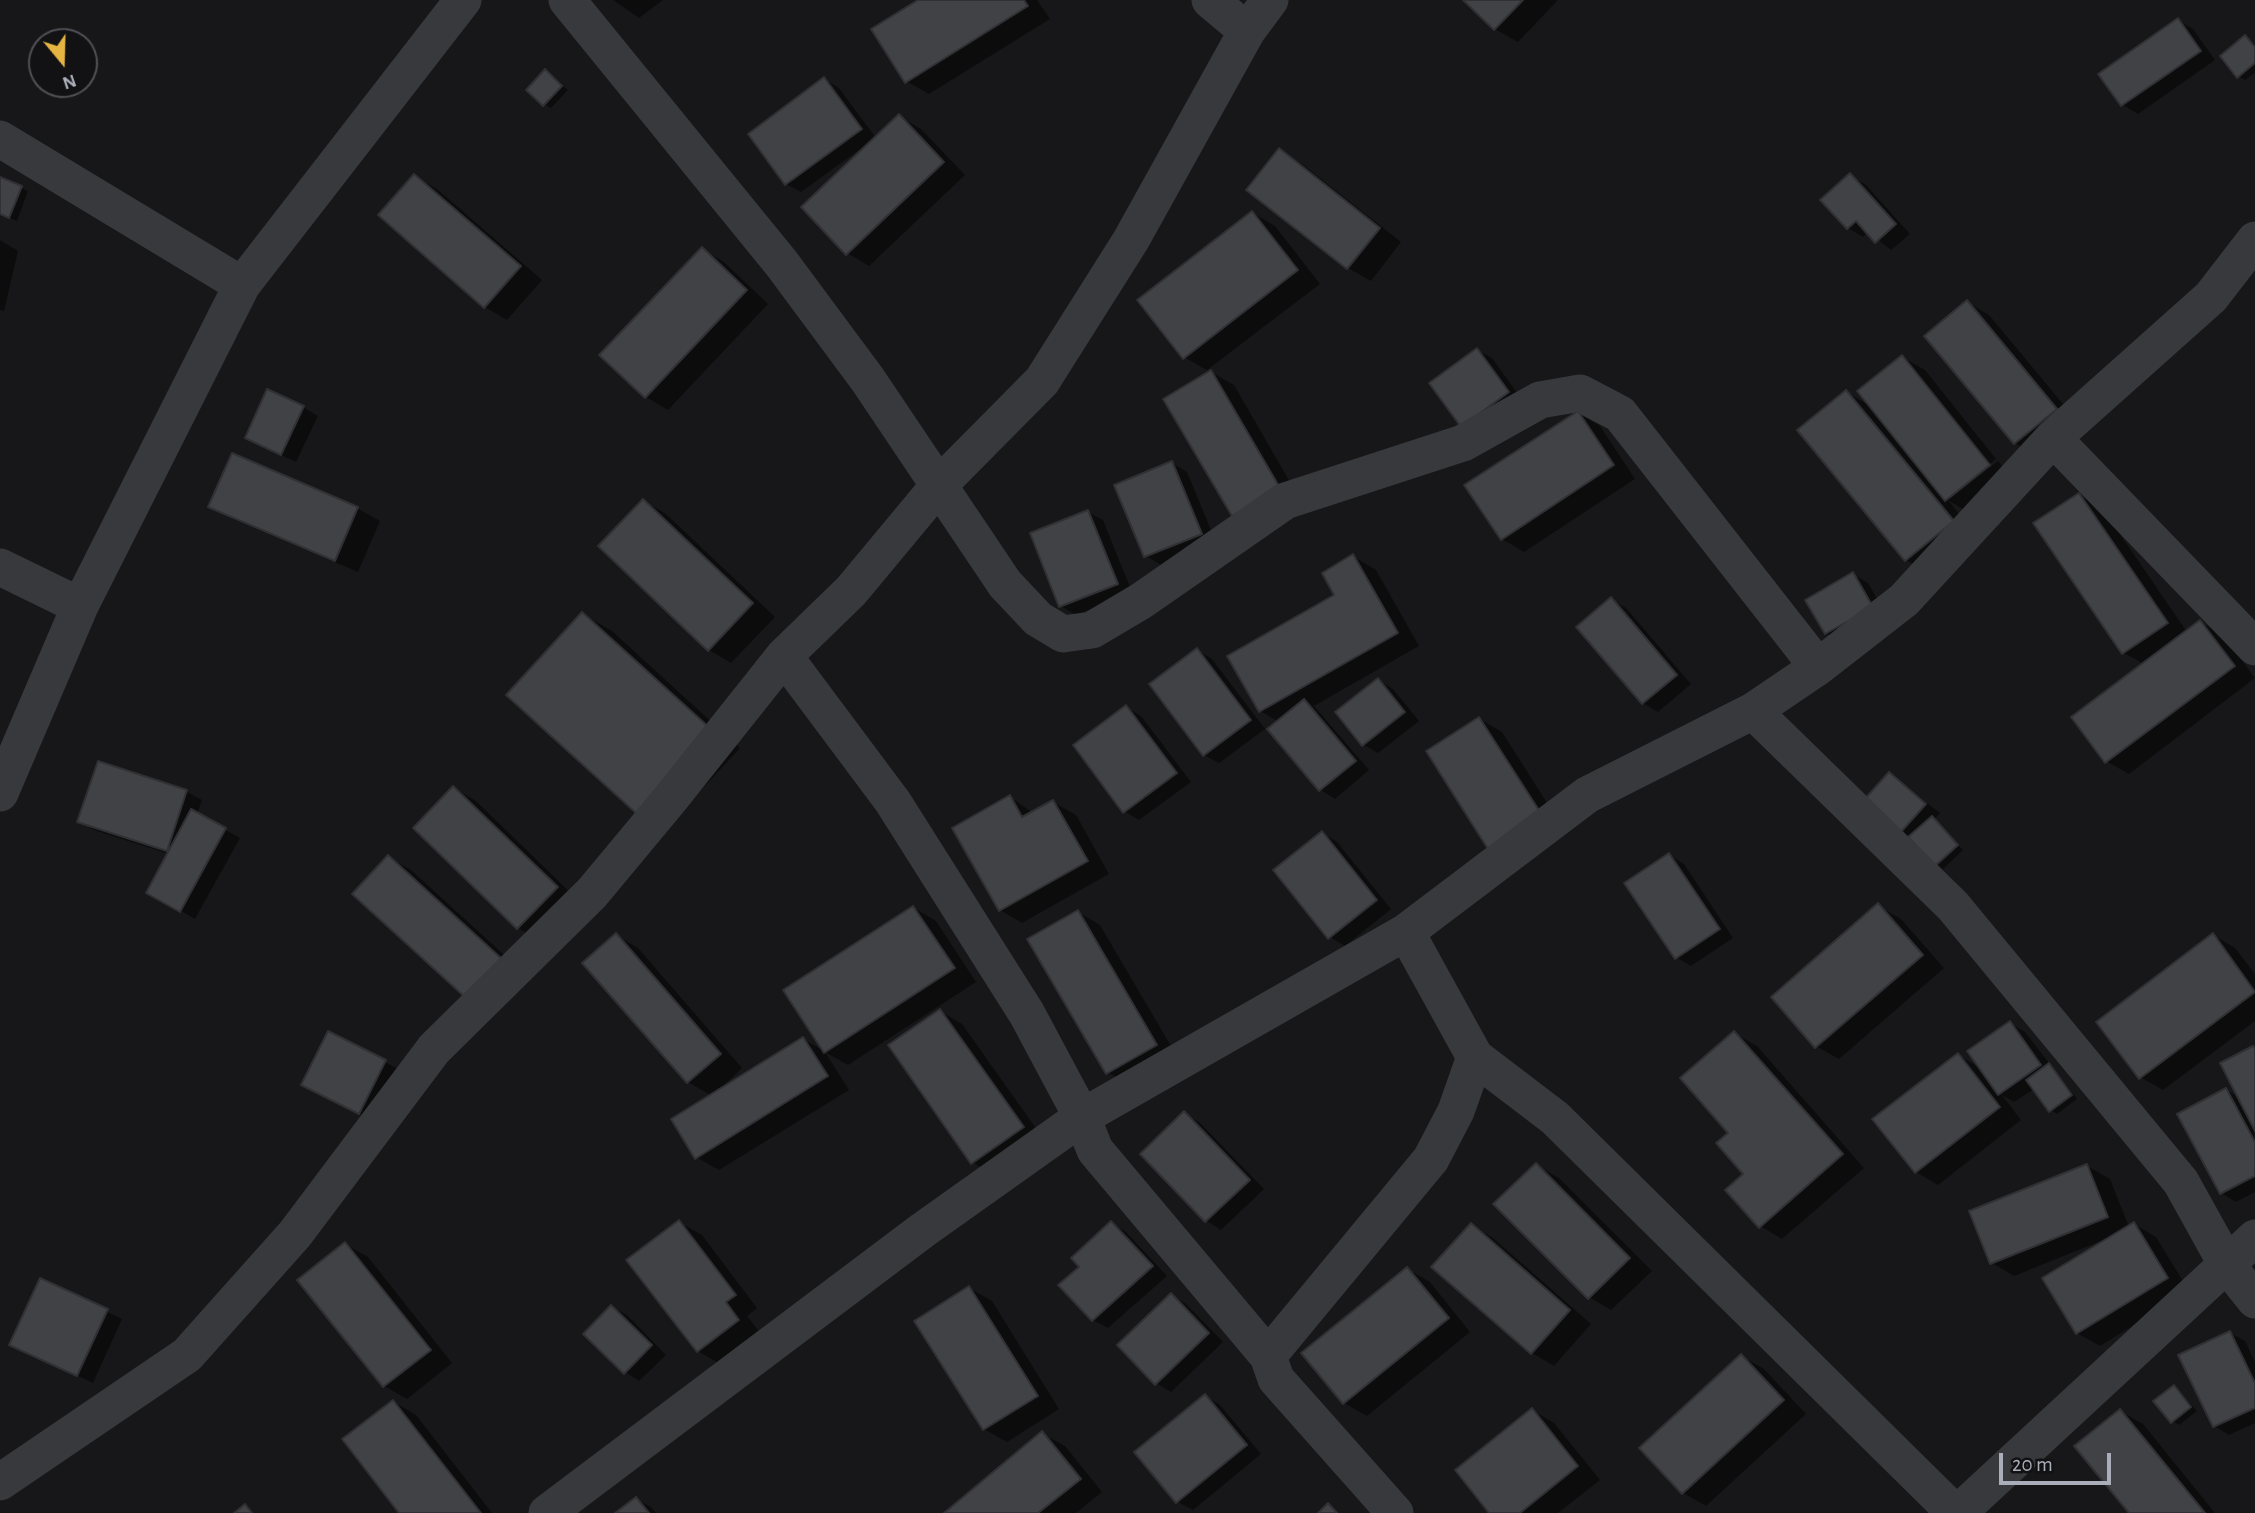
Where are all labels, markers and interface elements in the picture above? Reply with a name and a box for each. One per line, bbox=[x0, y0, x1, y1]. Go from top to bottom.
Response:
north arrow bbox=[28, 28, 98, 98]
text: N bbox=[60, 70, 79, 93]
scale bar bbox=[2003, 1440, 2115, 1484]
text: 20 m bbox=[2012, 1454, 2053, 1475]

